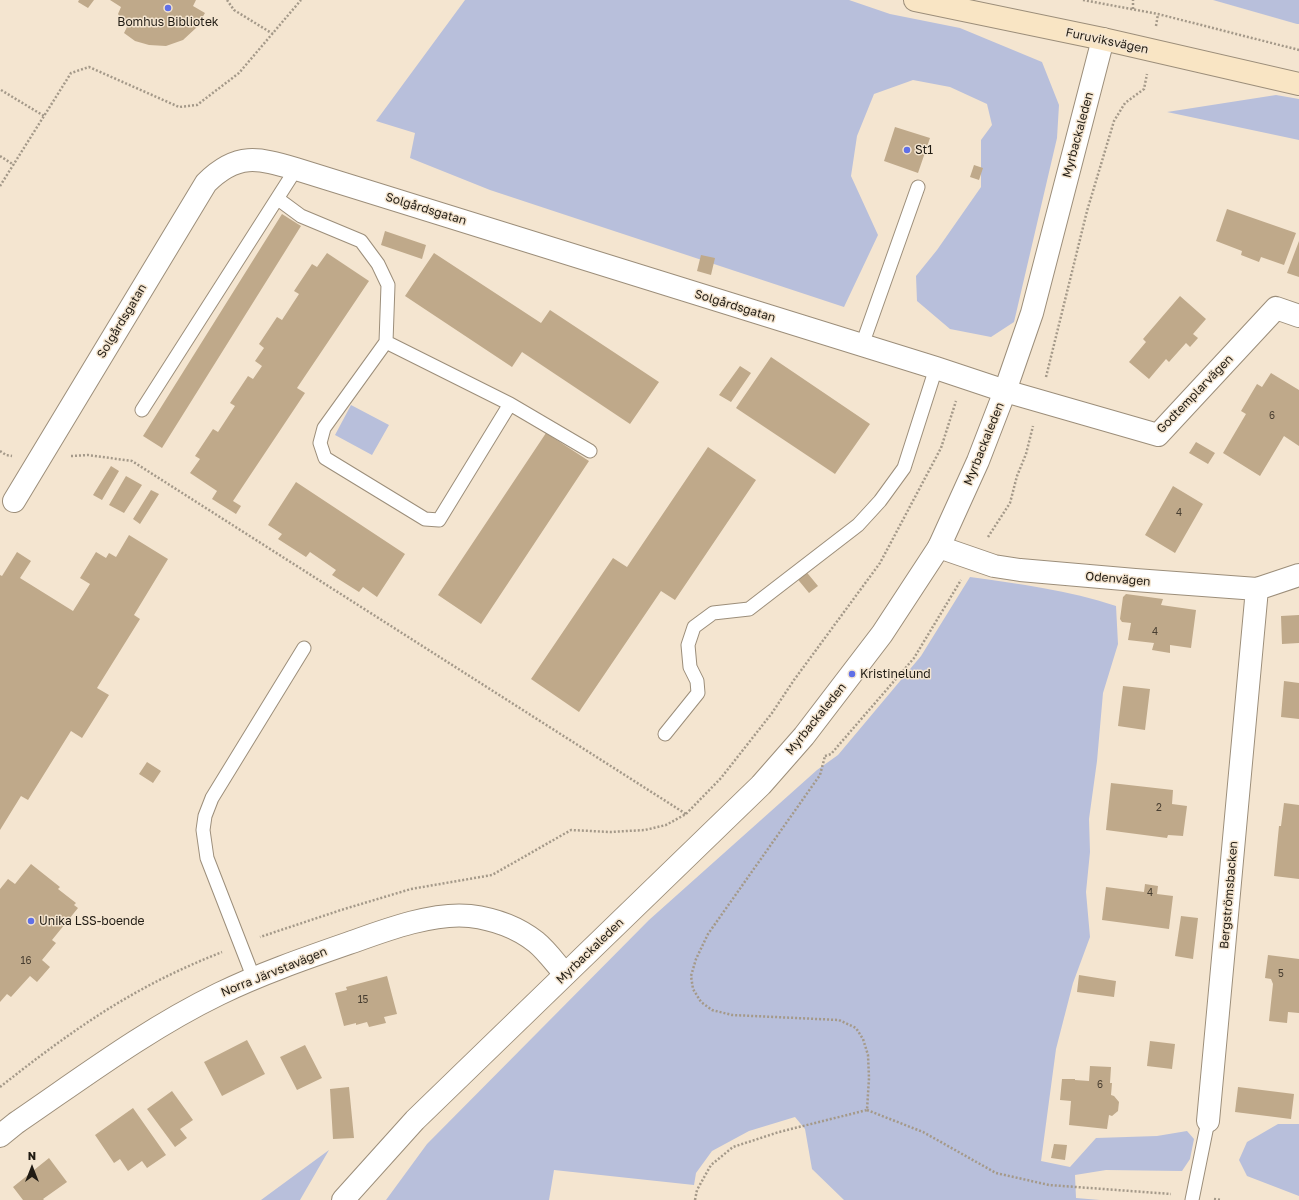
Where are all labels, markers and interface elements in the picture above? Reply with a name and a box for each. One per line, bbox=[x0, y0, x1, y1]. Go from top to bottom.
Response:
marker: Bomhus Bibliotek bbox=[163, 3, 173, 13]
place label: Bomhus Bibliotek bbox=[117, 15, 219, 29]
street label: Furuviksvägen bbox=[1064, 25, 1150, 57]
street label: Myrbackaleden bbox=[1060, 91, 1096, 179]
place label: St1 bbox=[915, 143, 933, 157]
marker: St1 bbox=[902, 145, 912, 155]
street label: Solgårdsgatan bbox=[384, 190, 468, 228]
street label: Solgårdsgatan bbox=[94, 281, 150, 361]
street label: Solgårdsgatan bbox=[693, 287, 777, 325]
street label: Godtemplarvägen bbox=[1154, 352, 1236, 436]
street label: Myrbackaleden bbox=[961, 400, 1007, 488]
house number: 6 bbox=[1269, 410, 1275, 422]
house number: 4 bbox=[1176, 507, 1182, 519]
street label: Odenvägen bbox=[1085, 569, 1151, 589]
house number: 4 bbox=[1152, 626, 1158, 638]
place label: Kristinelund bbox=[860, 667, 931, 681]
marker: Kristinelund bbox=[847, 669, 857, 679]
street label: Myrbackaleden bbox=[783, 680, 849, 758]
house number: 2 bbox=[1156, 802, 1162, 814]
street label: Bergströmsbacken bbox=[1217, 840, 1241, 950]
house number: 4 bbox=[1147, 887, 1153, 899]
place label: Unika LSS-boende bbox=[39, 914, 145, 928]
street label: Myrbackaleden bbox=[553, 915, 627, 987]
marker: Unika LSS-boende bbox=[26, 916, 36, 926]
street label: Norra Järvstavägen bbox=[219, 944, 329, 1000]
house number: 16 bbox=[21, 955, 31, 967]
house number: 5 bbox=[1278, 968, 1284, 980]
house number: 15 bbox=[358, 994, 368, 1006]
house number: 6 bbox=[1097, 1079, 1103, 1091]
north arrow bbox=[12, 1148, 52, 1188]
text: N bbox=[28, 1149, 36, 1162]

